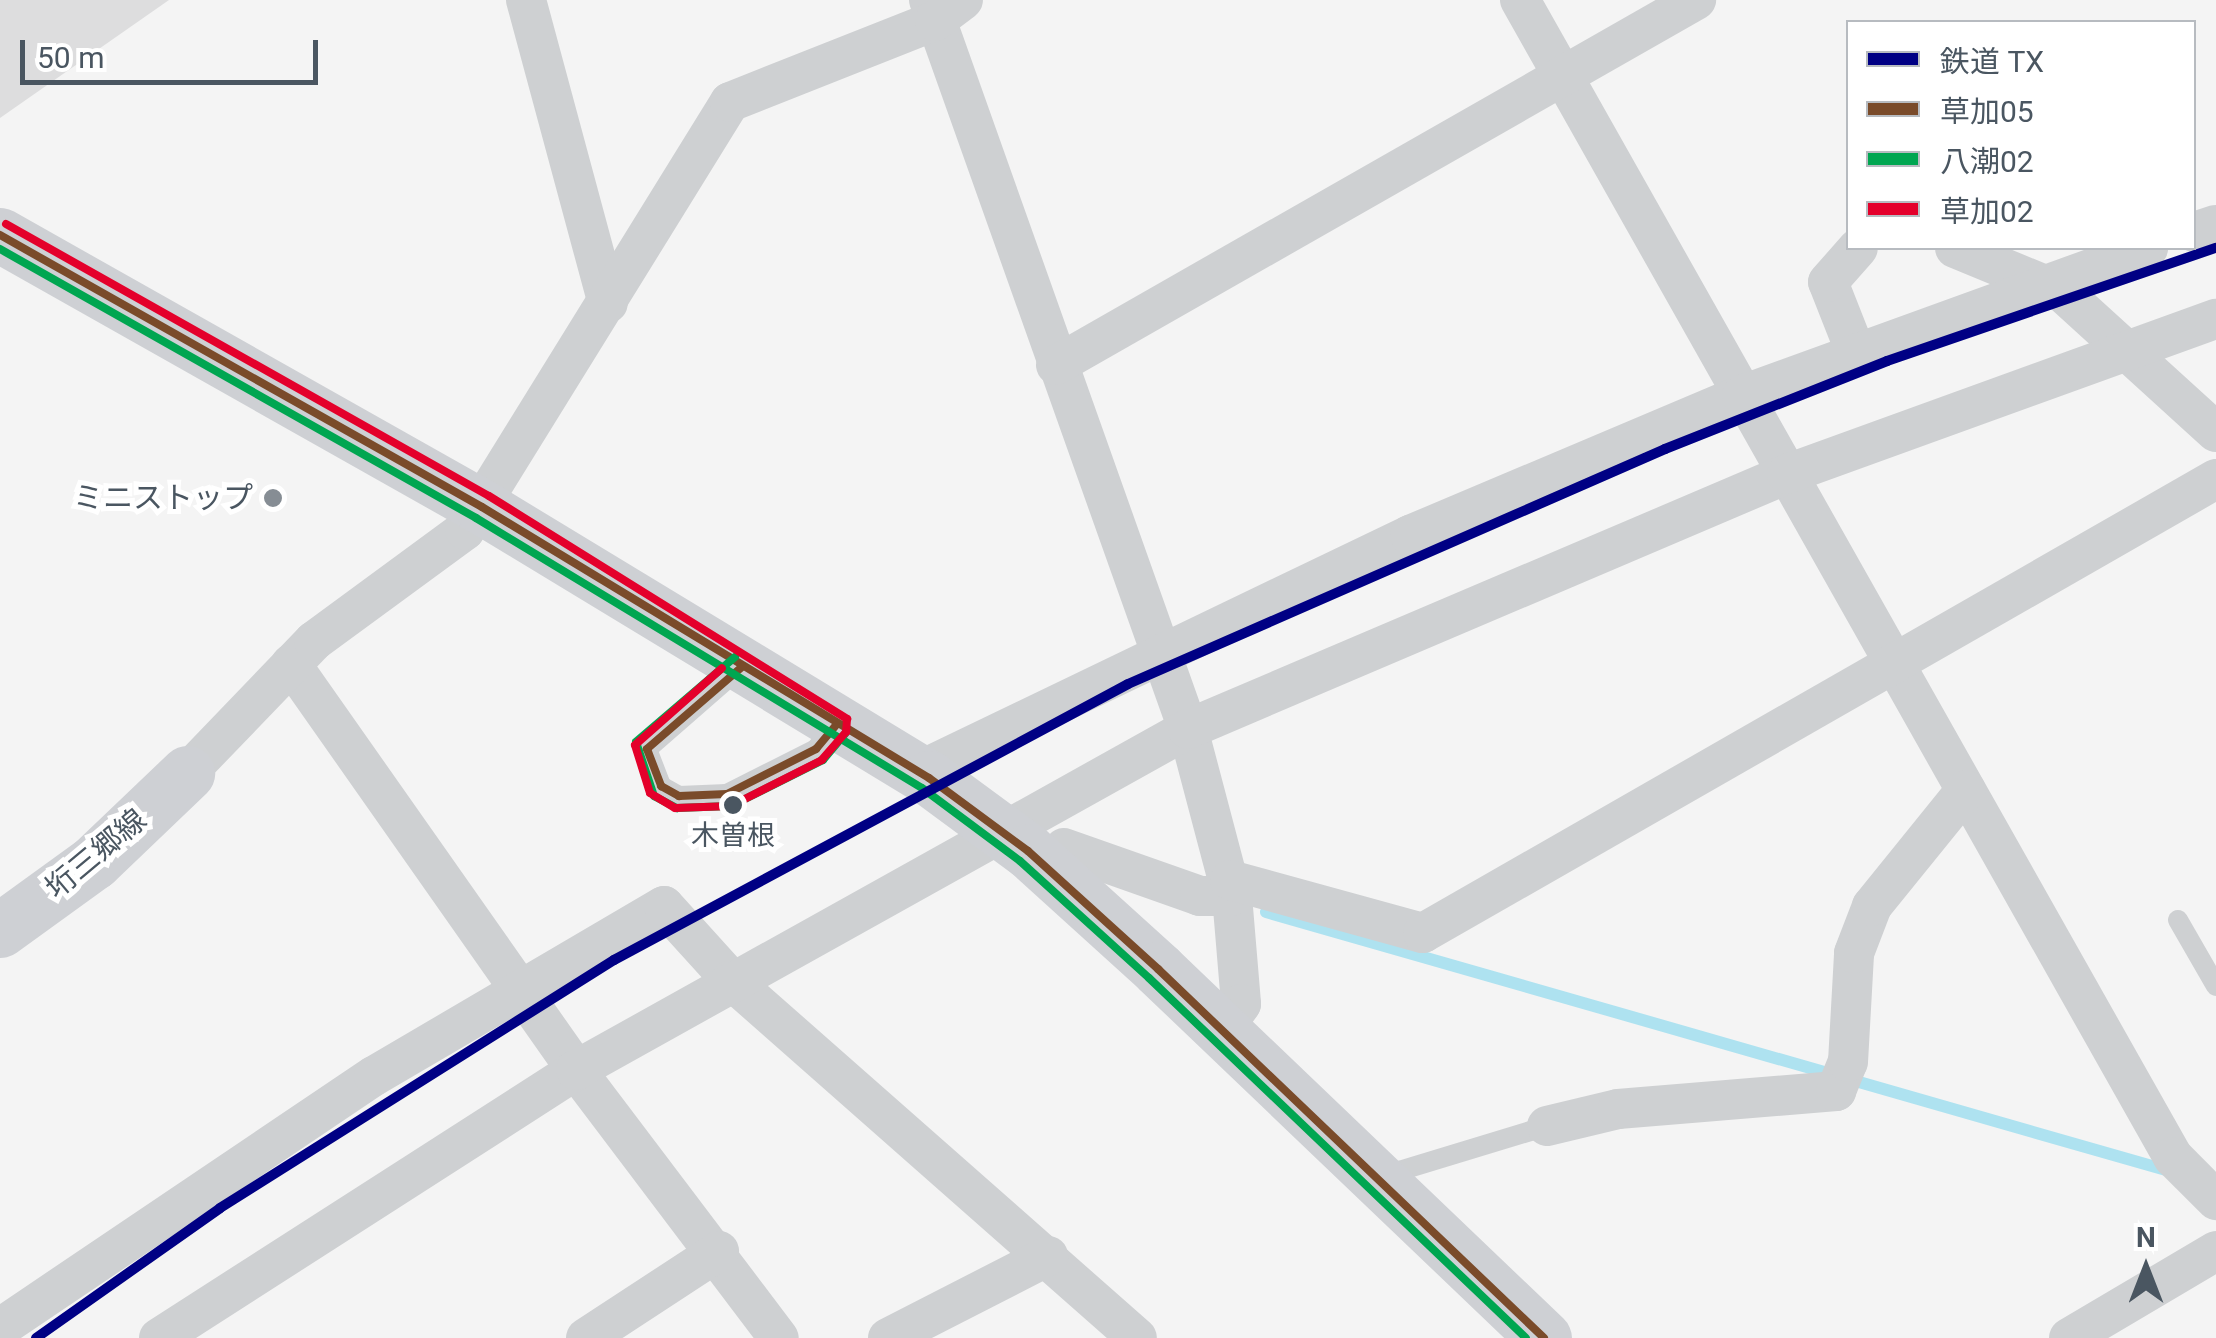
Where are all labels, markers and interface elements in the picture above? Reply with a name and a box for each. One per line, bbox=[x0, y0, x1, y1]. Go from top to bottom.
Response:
scale bar bbox=[25, 20, 322, 82]
legend bbox=[1846, 20, 2196, 250]
text: 50 m bbox=[37, 40, 104, 75]
text: 鉄道 TX bbox=[1940, 44, 2044, 79]
text: 草加05 bbox=[1940, 94, 2034, 129]
text: 八潮02 bbox=[1940, 144, 2034, 179]
text: 草加02 bbox=[1940, 194, 2034, 229]
place label: ミニストップ bbox=[73, 480, 253, 516]
marker: ミニストップ bbox=[262, 487, 284, 509]
marker: 木曽根 bbox=[723, 795, 743, 815]
street label: 垳三郷線 bbox=[38, 802, 154, 906]
place label: 木曽根 bbox=[691, 819, 775, 853]
north arrow bbox=[2096, 1218, 2196, 1318]
text: N bbox=[2136, 1221, 2156, 1254]

